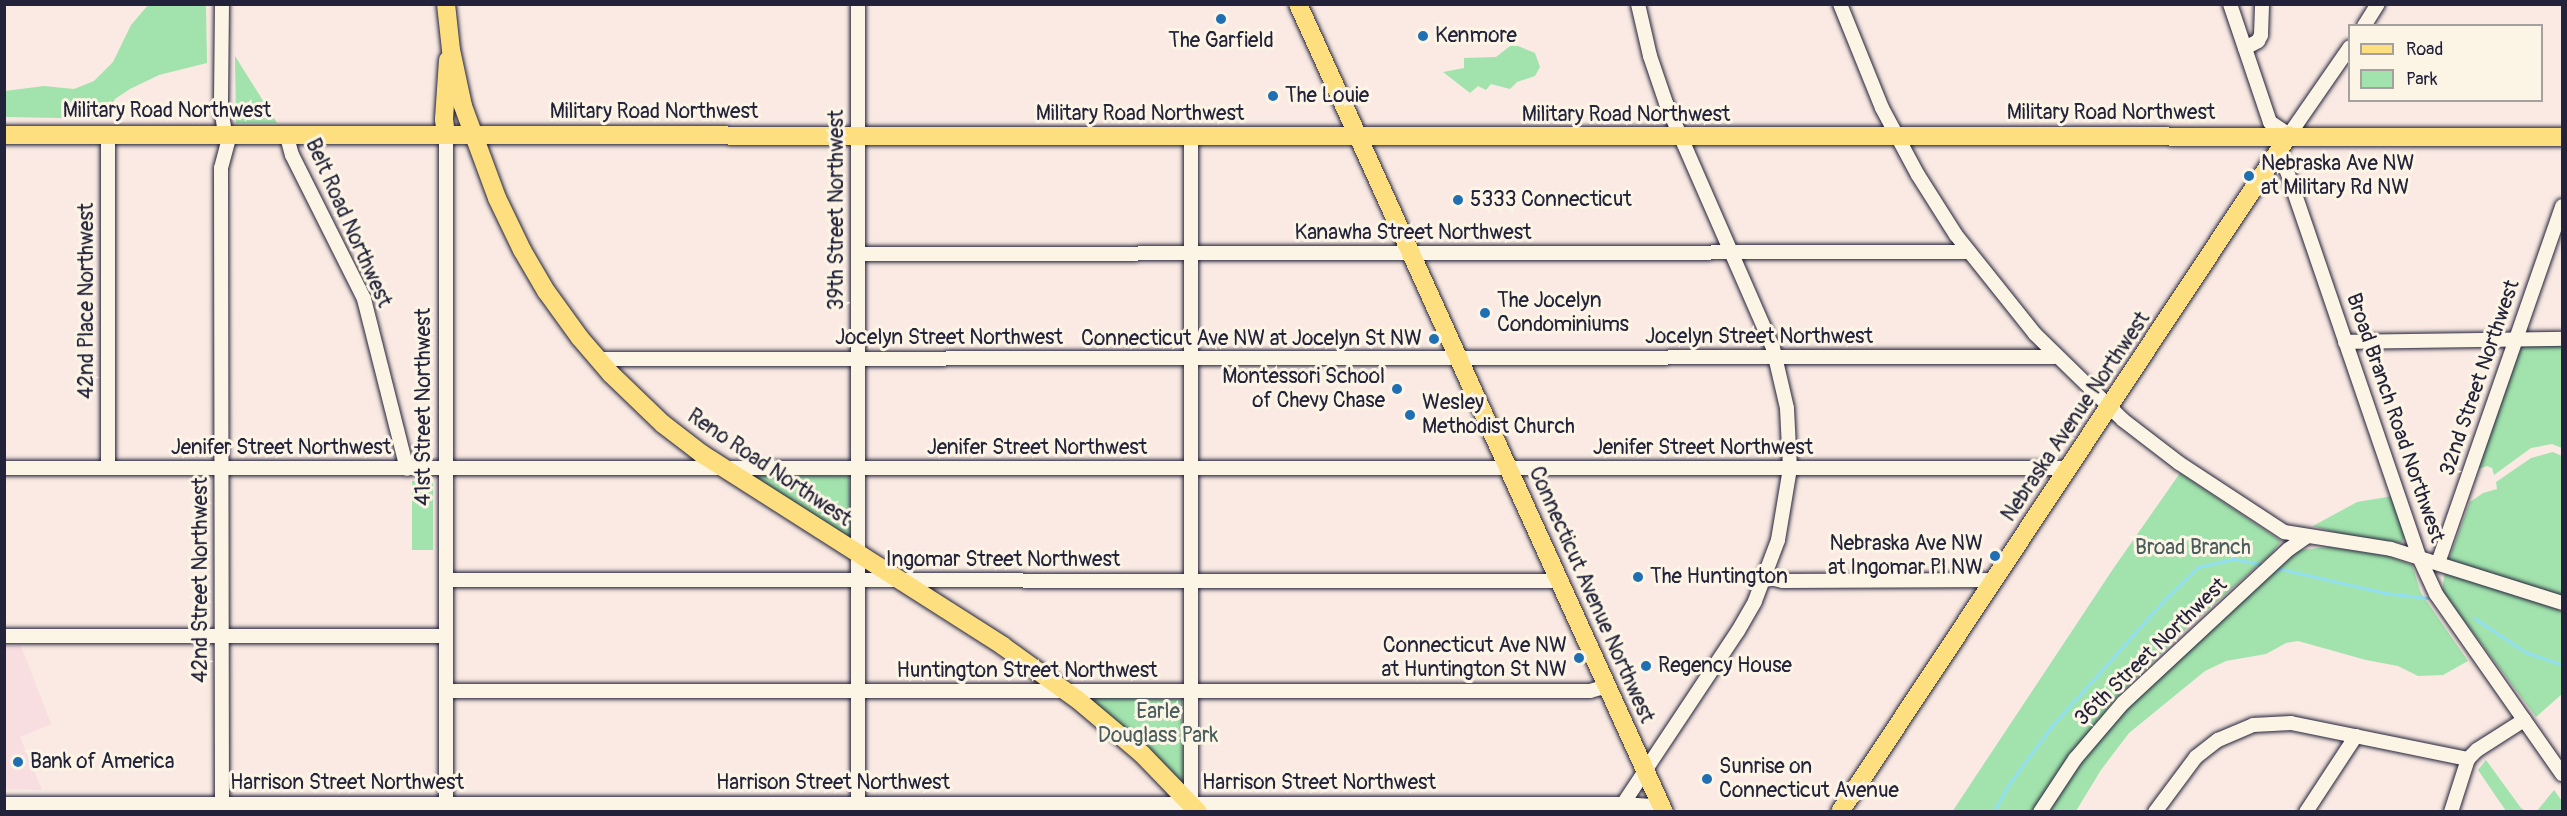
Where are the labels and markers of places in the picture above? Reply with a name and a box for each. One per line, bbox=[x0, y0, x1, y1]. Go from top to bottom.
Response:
marker: The Garfield bbox=[1214, 12, 1228, 26]
place label: Kenmore bbox=[1435, 23, 1517, 49]
place label: The Garfield bbox=[1168, 28, 1274, 54]
marker: Kenmore bbox=[1416, 29, 1430, 43]
place label: The Louie bbox=[1285, 83, 1369, 109]
marker: The Louie bbox=[1266, 89, 1280, 103]
place label: Nebraska Ave NW at Military Rd NW bbox=[2261, 151, 2414, 201]
marker: Nebraska Ave NW at Military Rd NW bbox=[2242, 169, 2256, 183]
place label: 5333 Connecticut bbox=[1470, 187, 1632, 213]
marker: 5333 Connecticut bbox=[1451, 193, 1465, 207]
place label: The Jocelyn Condominiums bbox=[1497, 288, 1629, 338]
marker: The Jocelyn Condominiums bbox=[1478, 306, 1492, 320]
place label: Connecticut Ave NW at Jocelyn St NW bbox=[1081, 326, 1422, 352]
marker: Connecticut Ave NW at Jocelyn St NW bbox=[1427, 332, 1441, 346]
place label: Montessori School of Chevy Chase bbox=[1222, 364, 1385, 414]
marker: Montessori School of Chevy Chase bbox=[1390, 382, 1404, 396]
place label: Wesley Methodist Church bbox=[1422, 390, 1575, 440]
marker: Wesley Methodist Church bbox=[1403, 408, 1417, 422]
place label: Nebraska Ave NW at Ingomar Pl NW bbox=[1828, 531, 1983, 581]
marker: Nebraska Ave NW at Ingomar Pl NW bbox=[1988, 549, 2002, 563]
place label: The Huntington bbox=[1650, 564, 1788, 590]
marker: The Huntington bbox=[1631, 570, 1645, 584]
place label: Connecticut Ave NW at Huntington St NW bbox=[1382, 633, 1567, 683]
marker: Connecticut Ave NW at Huntington St NW bbox=[1572, 651, 1586, 665]
place label: Regency House bbox=[1658, 653, 1792, 679]
marker: Regency House bbox=[1639, 659, 1653, 673]
place label: Bank of America bbox=[30, 749, 174, 775]
place label: Sunrise on Connecticut Avenue bbox=[1719, 754, 1899, 804]
marker: Bank of America bbox=[11, 755, 25, 769]
marker: Sunrise on Connecticut Avenue bbox=[1700, 772, 1714, 786]

